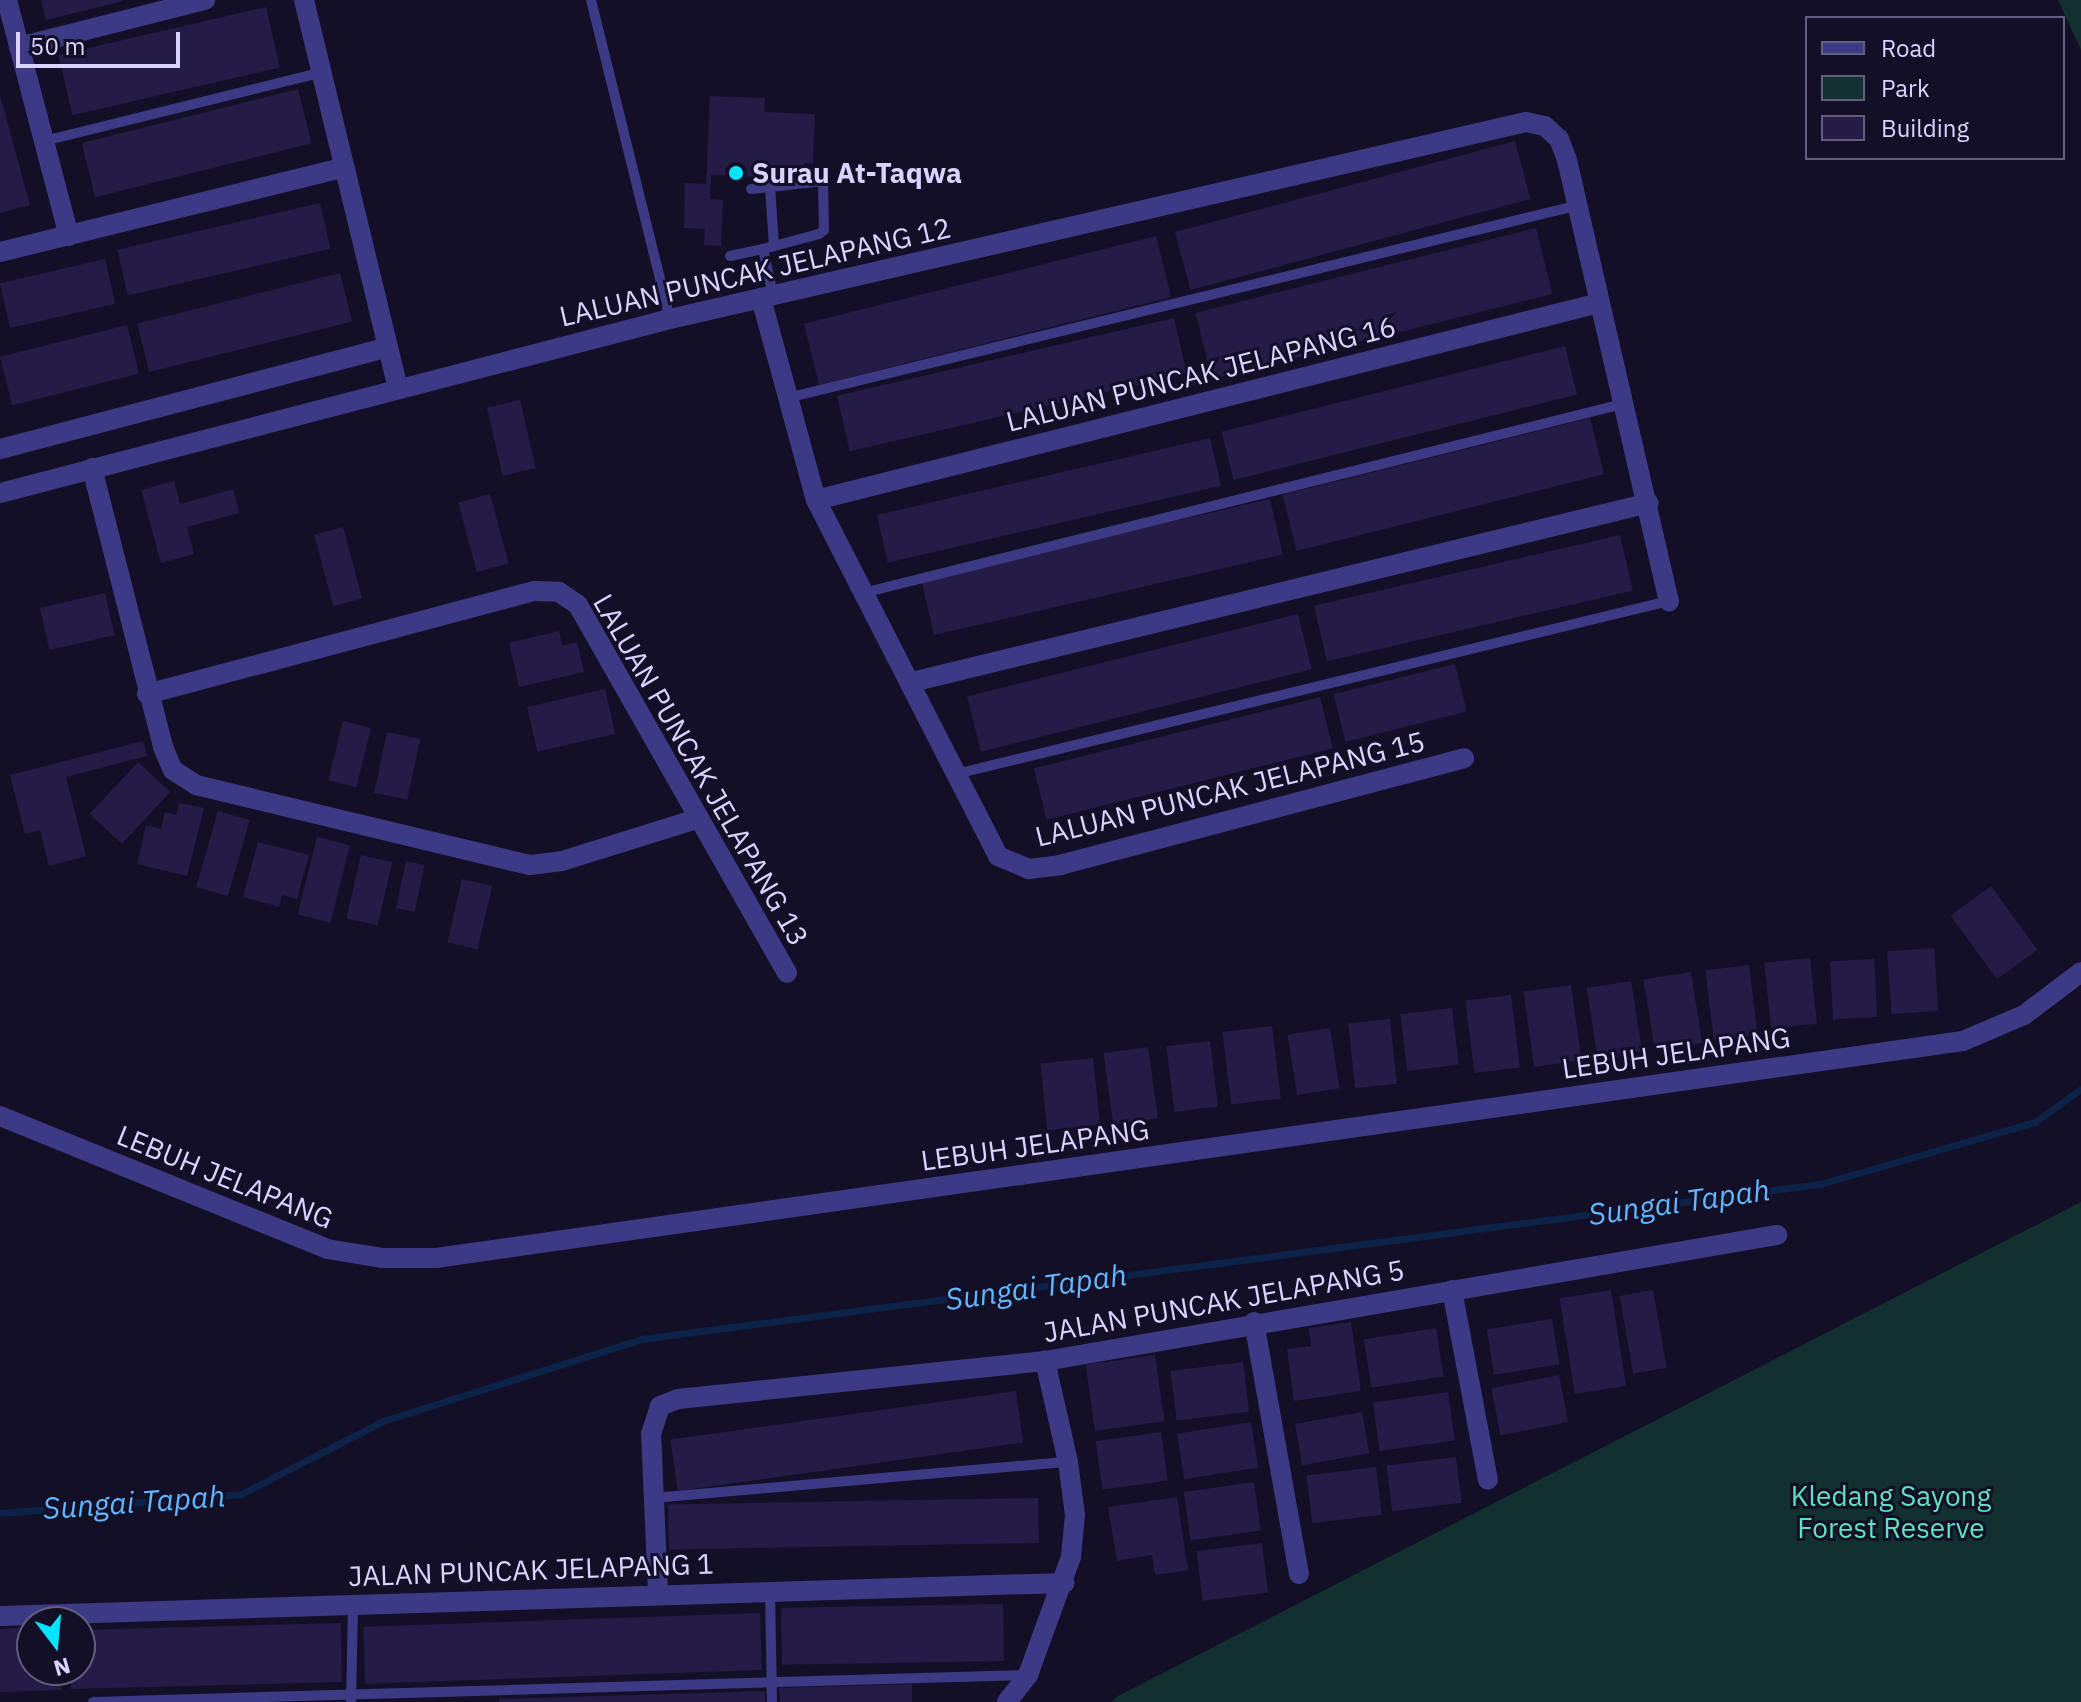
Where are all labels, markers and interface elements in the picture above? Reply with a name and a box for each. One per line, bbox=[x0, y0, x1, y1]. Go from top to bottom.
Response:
scale bar bbox=[20, 16, 184, 66]
legend bbox=[1805, 16, 2065, 160]
text: 50 m bbox=[30, 30, 85, 62]
text: Road bbox=[1881, 32, 1936, 64]
text: Park bbox=[1881, 72, 1930, 104]
text: Building bbox=[1881, 112, 1969, 144]
place label: Surau At-Taqwa bbox=[752, 156, 962, 190]
marker: Surau At-Taqwa bbox=[727, 164, 745, 182]
street label: LALUAN PUNCAK JELAPANG 12 bbox=[556, 211, 954, 333]
street label: LALUAN PUNCAK JELAPANG 16 bbox=[1003, 309, 1399, 439]
street label: LALUAN PUNCAK JELAPANG 13 bbox=[586, 588, 816, 952]
street label: LALUAN PUNCAK JELAPANG 15 bbox=[1032, 724, 1428, 854]
street label: LEBUH JELAPANG bbox=[1560, 1020, 1792, 1086]
street label: LEBUH JELAPANG bbox=[919, 1112, 1151, 1178]
street label: LEBUH JELAPANG bbox=[112, 1118, 338, 1236]
water label: Sungai Tapah bbox=[1586, 1171, 1772, 1233]
street label: JALAN PUNCAK JELAPANG 5 bbox=[1041, 1253, 1407, 1349]
water label: Sungai Tapah bbox=[943, 1256, 1129, 1318]
water label: Sungai Tapah bbox=[42, 1478, 226, 1526]
park label: Kledang Sayong Forest Reserve bbox=[1791, 1479, 1991, 1545]
street label: JALAN PUNCAK JELAPANG 1 bbox=[348, 1547, 714, 1593]
north arrow bbox=[16, 1606, 96, 1686]
text: N bbox=[51, 1651, 74, 1684]

